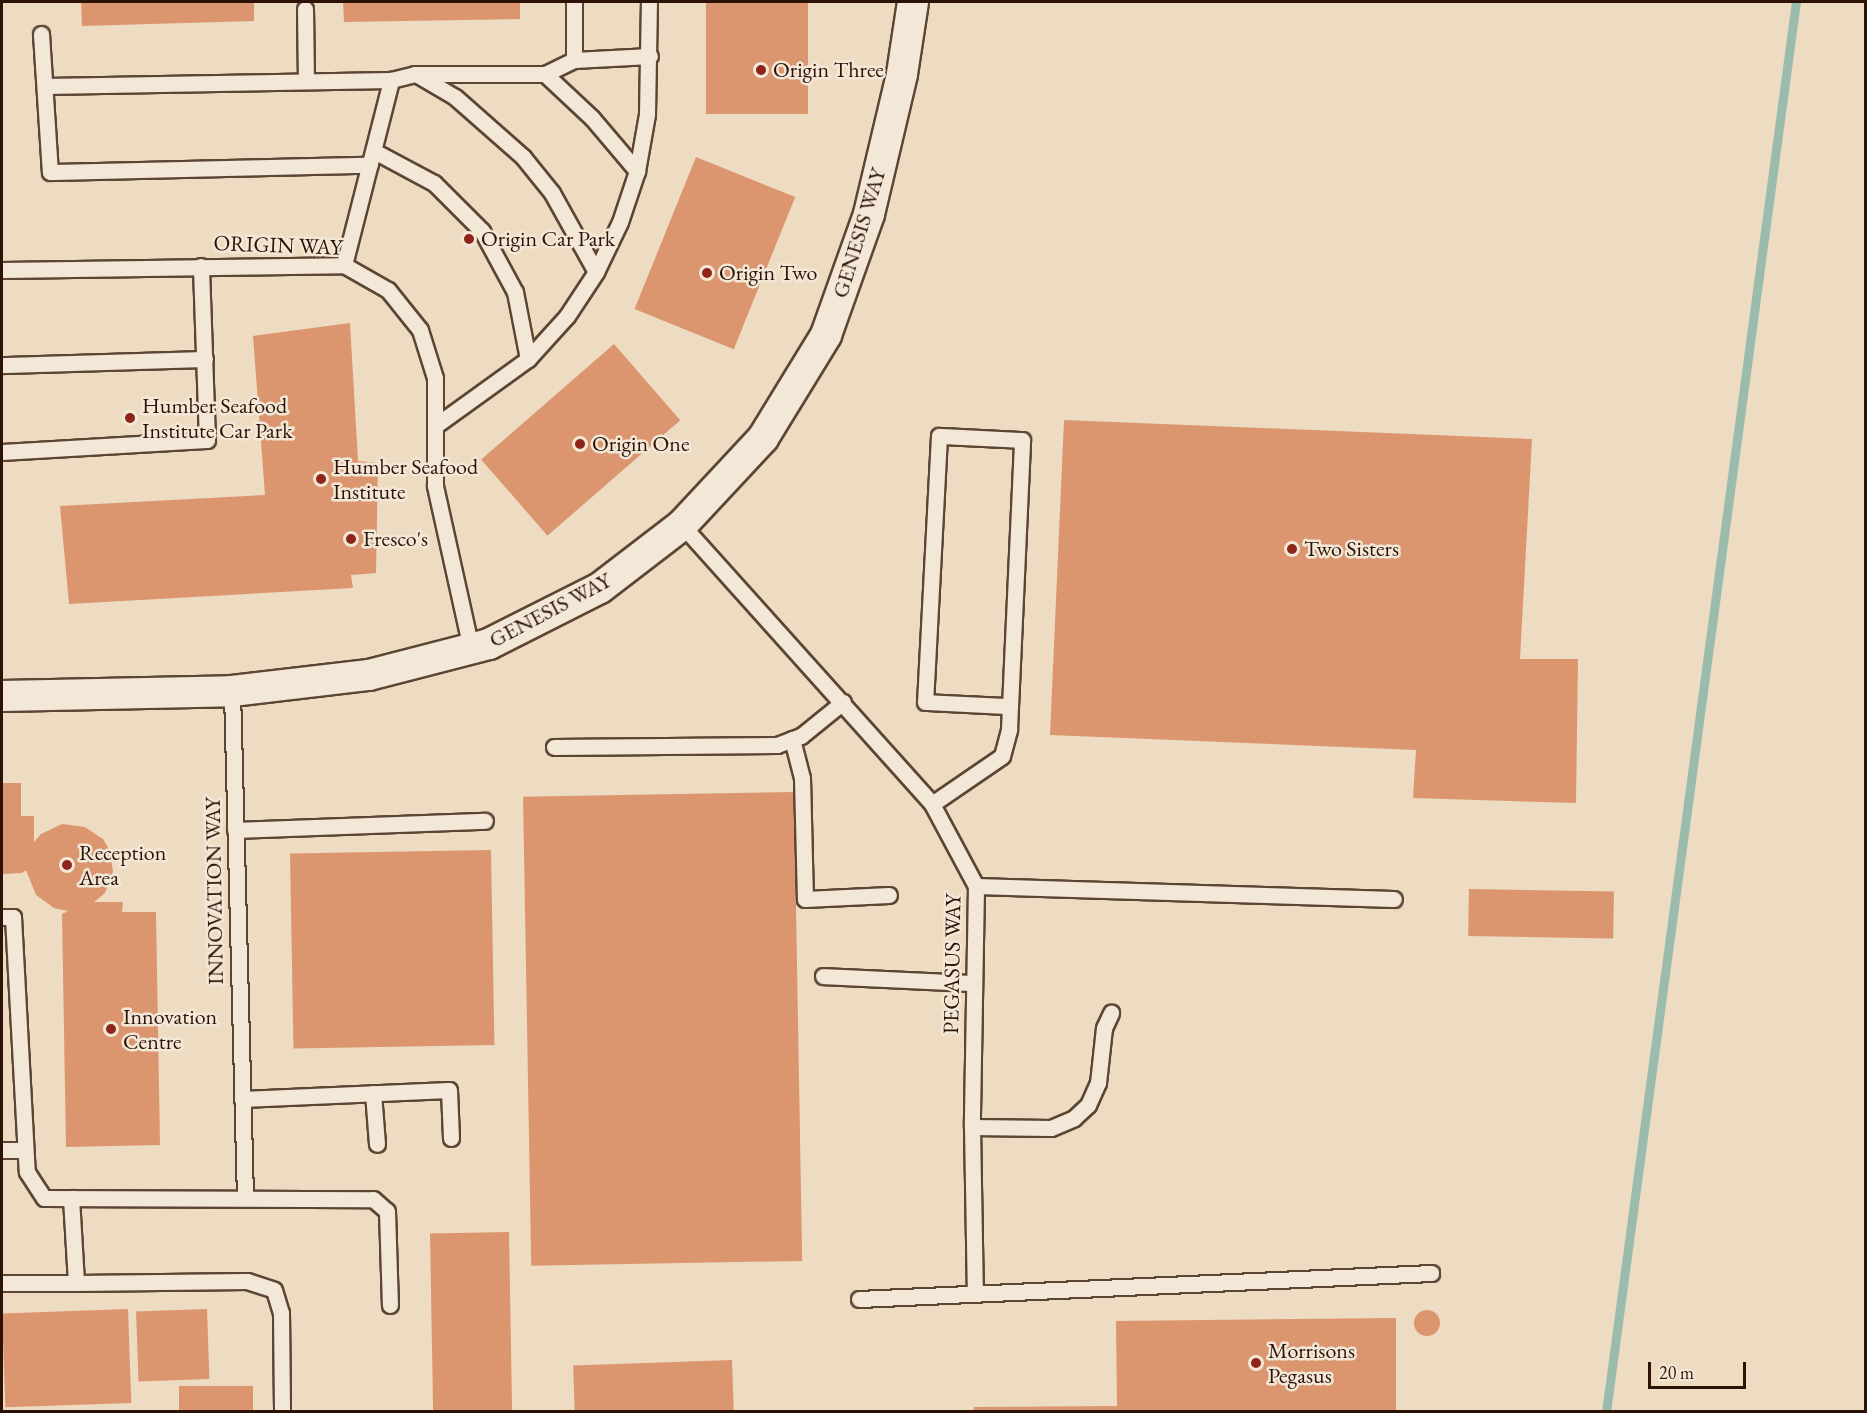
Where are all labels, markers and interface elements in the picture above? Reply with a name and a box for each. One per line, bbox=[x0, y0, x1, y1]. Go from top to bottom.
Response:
place label: Origin Three bbox=[773, 57, 884, 83]
marker: Origin Three bbox=[754, 63, 768, 77]
street label: GENESIS WAY bbox=[827, 165, 891, 301]
place label: Origin Car Park bbox=[481, 226, 615, 252]
street label: ORIGIN WAY bbox=[213, 230, 343, 260]
marker: Origin Car Park bbox=[462, 232, 476, 246]
place label: Origin Two bbox=[719, 260, 817, 286]
marker: Origin Two bbox=[700, 266, 714, 280]
place label: Humber Seafood Institute Car Park bbox=[142, 392, 293, 444]
marker: Humber Seafood Institute Car Park bbox=[123, 411, 137, 425]
place label: Origin One bbox=[592, 431, 689, 457]
marker: Origin One bbox=[573, 437, 587, 451]
place label: Humber Seafood Institute bbox=[333, 453, 478, 505]
marker: Humber Seafood Institute bbox=[314, 472, 328, 486]
place label: Fresco's bbox=[363, 526, 428, 552]
marker: Fresco's bbox=[344, 532, 358, 546]
place label: Two Sisters bbox=[1304, 536, 1399, 562]
marker: Two Sisters bbox=[1285, 542, 1299, 556]
street label: GENESIS WAY bbox=[485, 567, 615, 653]
street label: INNOVATION WAY bbox=[199, 797, 229, 985]
place label: Reception Area bbox=[79, 839, 166, 890]
marker: Reception Area bbox=[60, 858, 74, 872]
street label: PEGASUS WAY bbox=[938, 894, 966, 1034]
place label: Innovation Centre bbox=[123, 1003, 217, 1054]
marker: Innovation Centre bbox=[104, 1022, 118, 1036]
place label: Morrisons Pegasus bbox=[1268, 1337, 1355, 1388]
scale bar bbox=[1651, 1350, 1748, 1388]
marker: Morrisons Pegasus bbox=[1249, 1356, 1263, 1370]
text: 20 m bbox=[1659, 1361, 1694, 1384]

